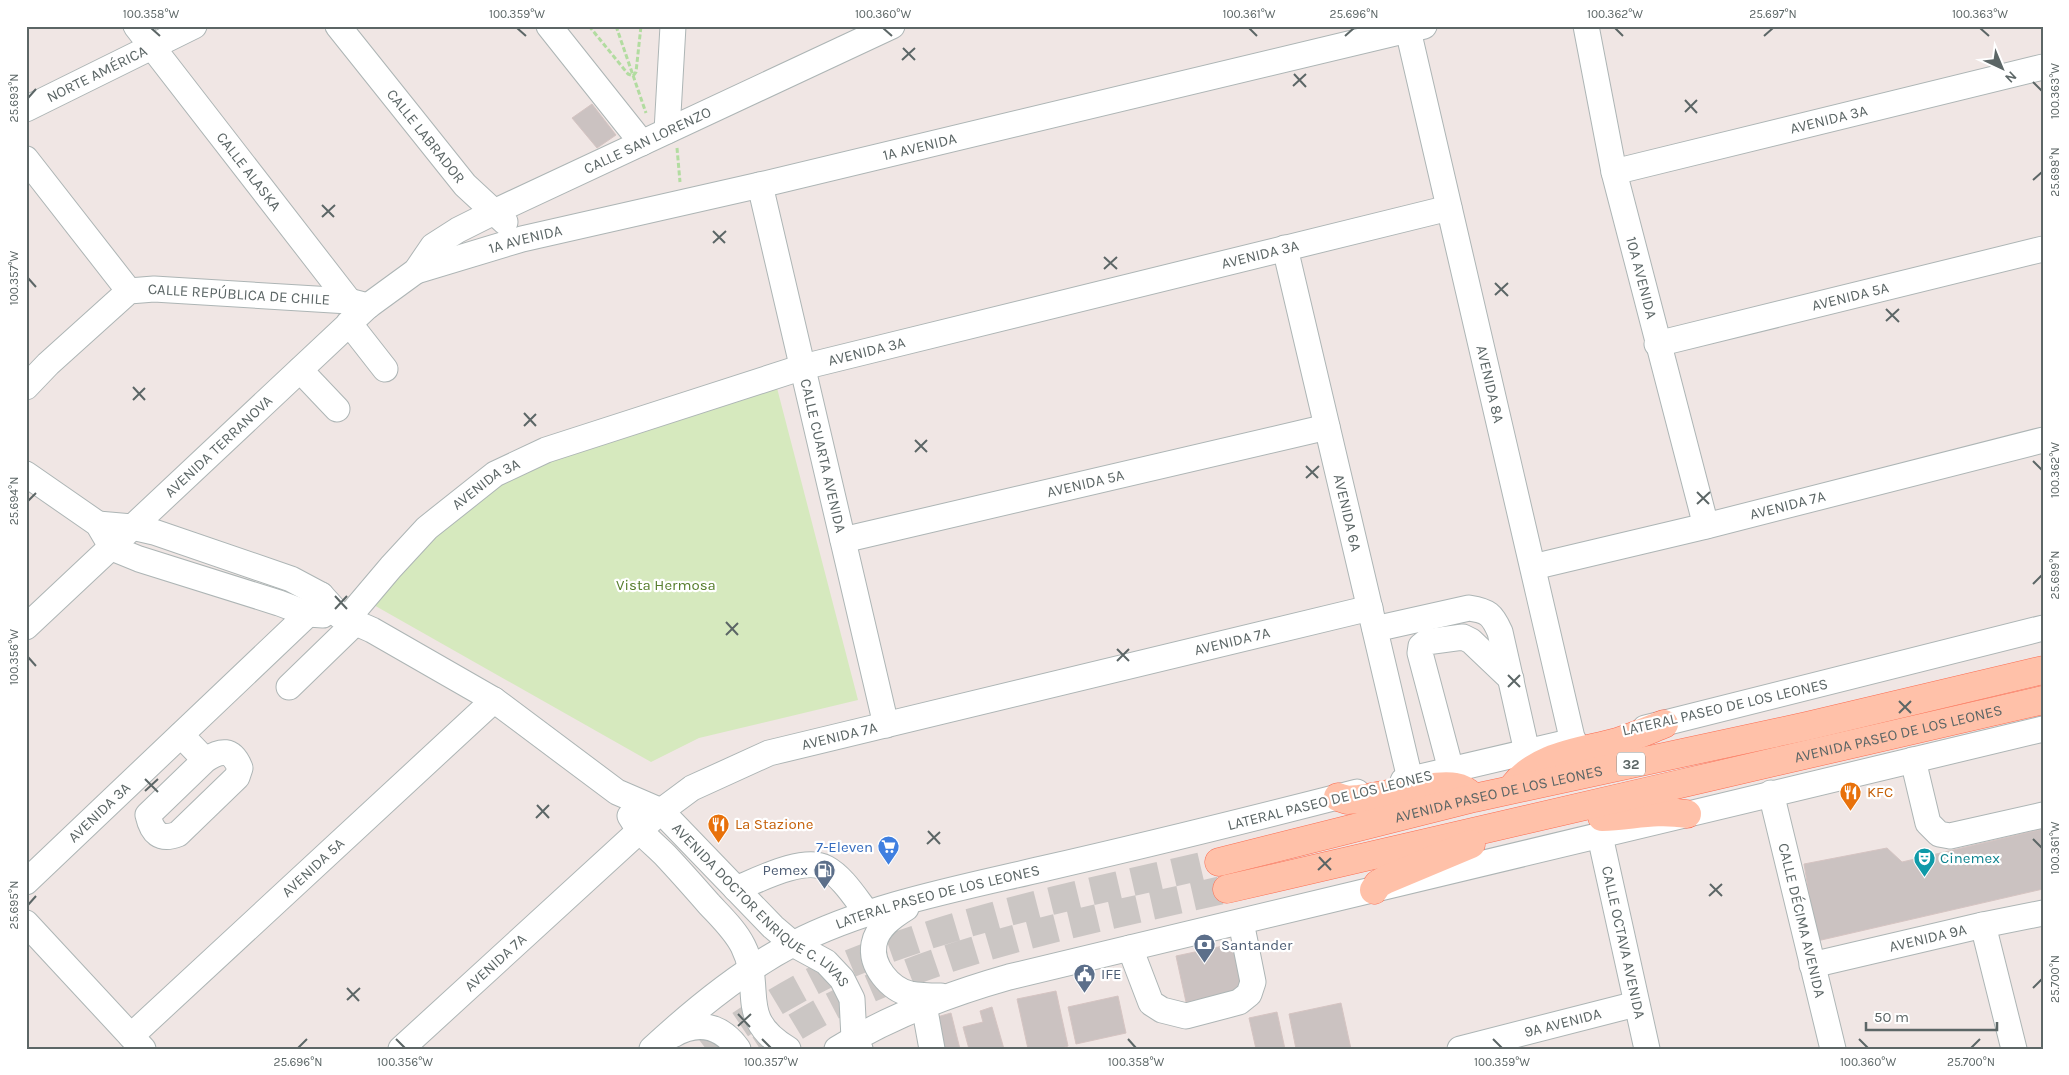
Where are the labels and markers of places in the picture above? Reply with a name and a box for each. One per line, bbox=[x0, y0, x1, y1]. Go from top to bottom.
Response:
restaurant icon: KFC bbox=[1839, 780, 1863, 811]
place label: KFC bbox=[1867, 783, 1893, 801]
restaurant icon: La Stazione bbox=[707, 812, 731, 843]
place label: La Stazione bbox=[735, 815, 813, 833]
supermarket icon: 7-Eleven bbox=[877, 835, 901, 866]
place label: 7-Eleven bbox=[816, 838, 873, 856]
theatre icon: Cinemex bbox=[1912, 846, 1936, 877]
place label: Cinemex bbox=[1940, 849, 2000, 867]
fuel station icon: Pemex bbox=[812, 858, 836, 889]
place label: Pemex bbox=[763, 861, 808, 879]
bank icon: Santander bbox=[1193, 933, 1217, 964]
place label: Santander bbox=[1221, 936, 1293, 954]
public building icon: IFE bbox=[1073, 962, 1097, 993]
place label: IFE bbox=[1101, 965, 1122, 983]

